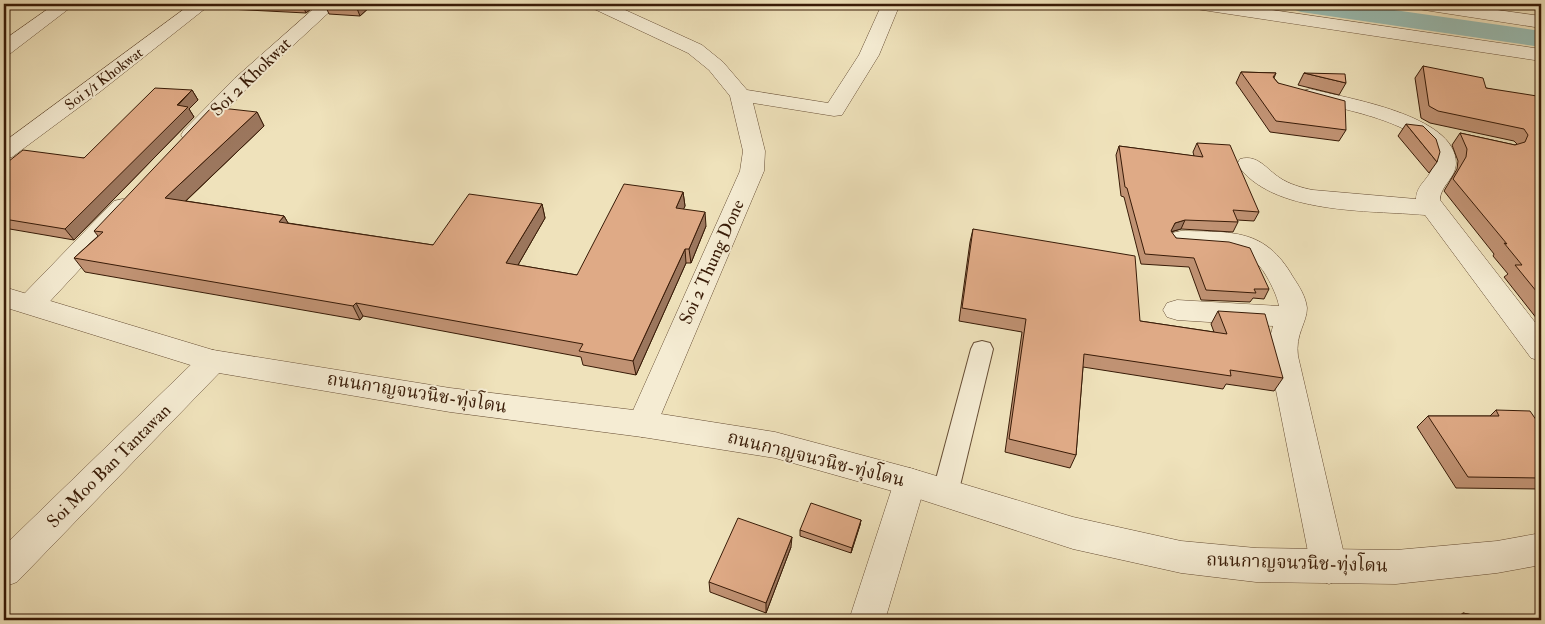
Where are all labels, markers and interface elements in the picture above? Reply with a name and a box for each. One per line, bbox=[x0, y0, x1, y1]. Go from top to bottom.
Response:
street label: Soi 2 Khokwat bbox=[206, 33, 296, 121]
street label: Soi 1/1 Khokwat bbox=[61, 43, 147, 115]
street label: Soi 2 Thung Done bbox=[674, 196, 750, 328]
street label: ถนนกาญจนวนิช-ทุ่งโดน bbox=[325, 365, 509, 419]
street label: Soi Moo Ban Tantawan bbox=[42, 399, 176, 533]
street label: ถนนกาญจนวนิช-ทุ่งโดน bbox=[725, 424, 908, 492]
street label: ถนนกาญจนวนิช-ทุ่งโดน bbox=[1206, 546, 1388, 578]

